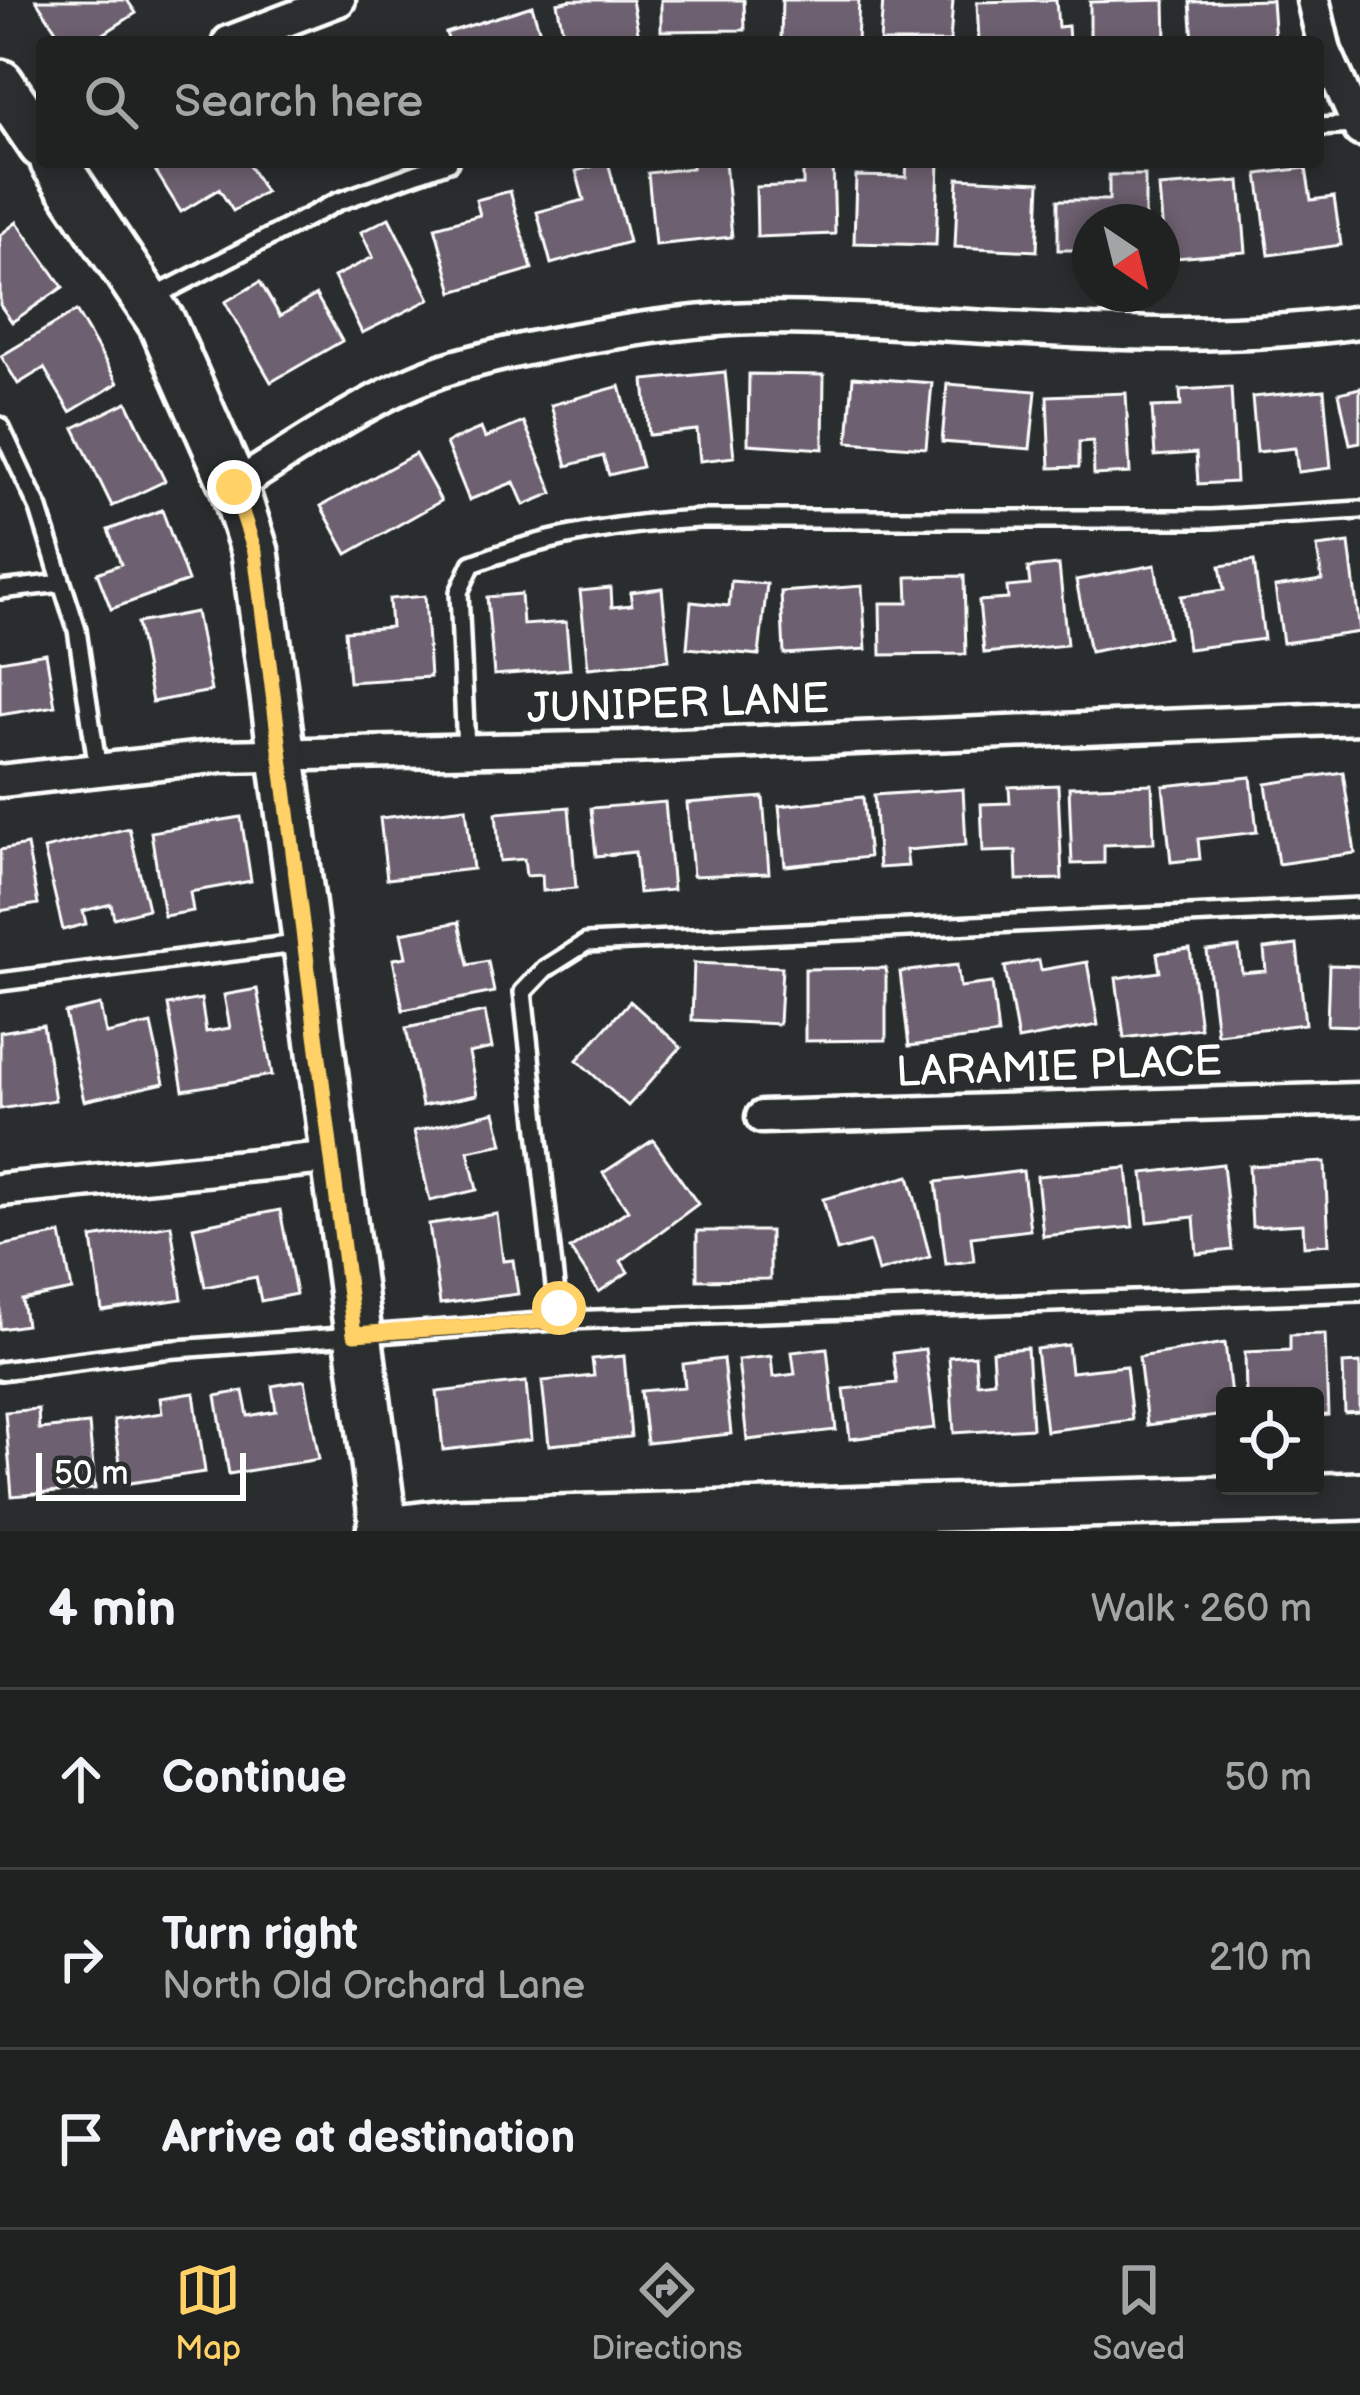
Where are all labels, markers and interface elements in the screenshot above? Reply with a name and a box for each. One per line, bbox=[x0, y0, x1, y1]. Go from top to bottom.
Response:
search box bbox=[36, 36, 1324, 168]
icon: search bbox=[78, 69, 144, 135]
text: Search here bbox=[174, 75, 423, 130]
north arrow bbox=[1072, 204, 1180, 312]
route end bbox=[207, 460, 261, 514]
street label: JUNIPER LANE bbox=[526, 674, 830, 735]
street label: LARAMIE PLACE bbox=[895, 1036, 1223, 1099]
route start bbox=[532, 1281, 586, 1335]
map controls bbox=[1216, 1387, 1324, 1495]
button: locate bbox=[1216, 1387, 1324, 1495]
scale bar bbox=[36, 1447, 246, 1500]
text: 50 m bbox=[54, 1454, 129, 1494]
text: 4 min bbox=[48, 1579, 176, 1640]
text: Walk · 260 m bbox=[1091, 1586, 1312, 1633]
icon: ahead bbox=[48, 1746, 114, 1812]
text: Continue bbox=[162, 1751, 347, 1806]
text: 50 m bbox=[1224, 1755, 1312, 1802]
text: Turn right bbox=[162, 1908, 358, 1963]
icon: right bbox=[48, 1926, 114, 1992]
text: 210 m bbox=[1209, 1935, 1312, 1982]
text: North Old Orchard Lane bbox=[162, 1963, 585, 2010]
icon: arrive bbox=[48, 2106, 114, 2172]
text: Arrive at destination bbox=[162, 2111, 575, 2166]
tab: Map bbox=[175, 2257, 241, 2369]
tab: Directions bbox=[591, 2257, 743, 2369]
tab: Saved bbox=[1092, 2257, 1185, 2369]

